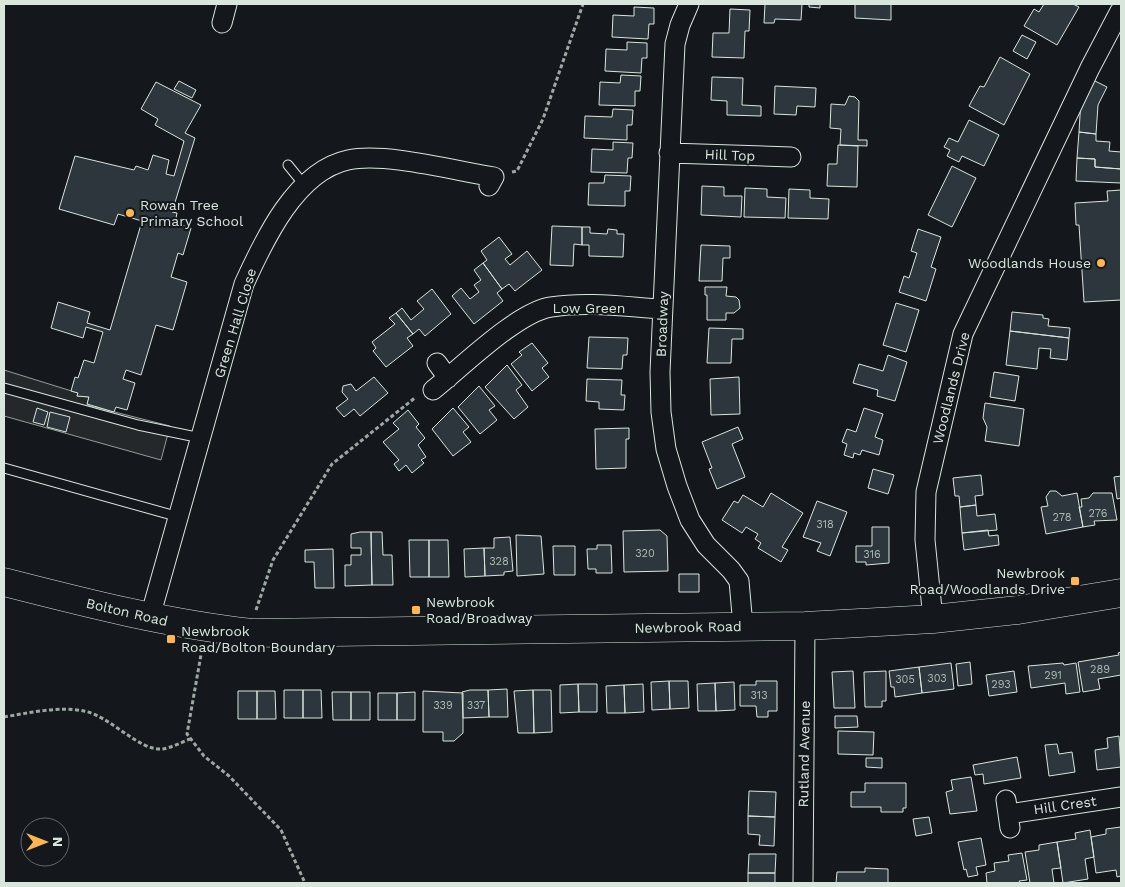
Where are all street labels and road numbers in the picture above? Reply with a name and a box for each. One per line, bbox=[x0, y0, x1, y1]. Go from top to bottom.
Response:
street label: Hill Top bbox=[704, 146, 756, 164]
street label: Green Hall Close bbox=[211, 266, 259, 380]
street label: Broadway bbox=[653, 290, 671, 357]
street label: Low Green bbox=[553, 300, 625, 316]
street label: Woodlands Drive bbox=[929, 330, 973, 446]
street label: Bolton Road bbox=[85, 595, 169, 629]
street label: Newbrook Road bbox=[634, 618, 742, 636]
street label: Rutland Avenue bbox=[795, 700, 813, 808]
street label: Hill Crest bbox=[1033, 793, 1098, 817]

